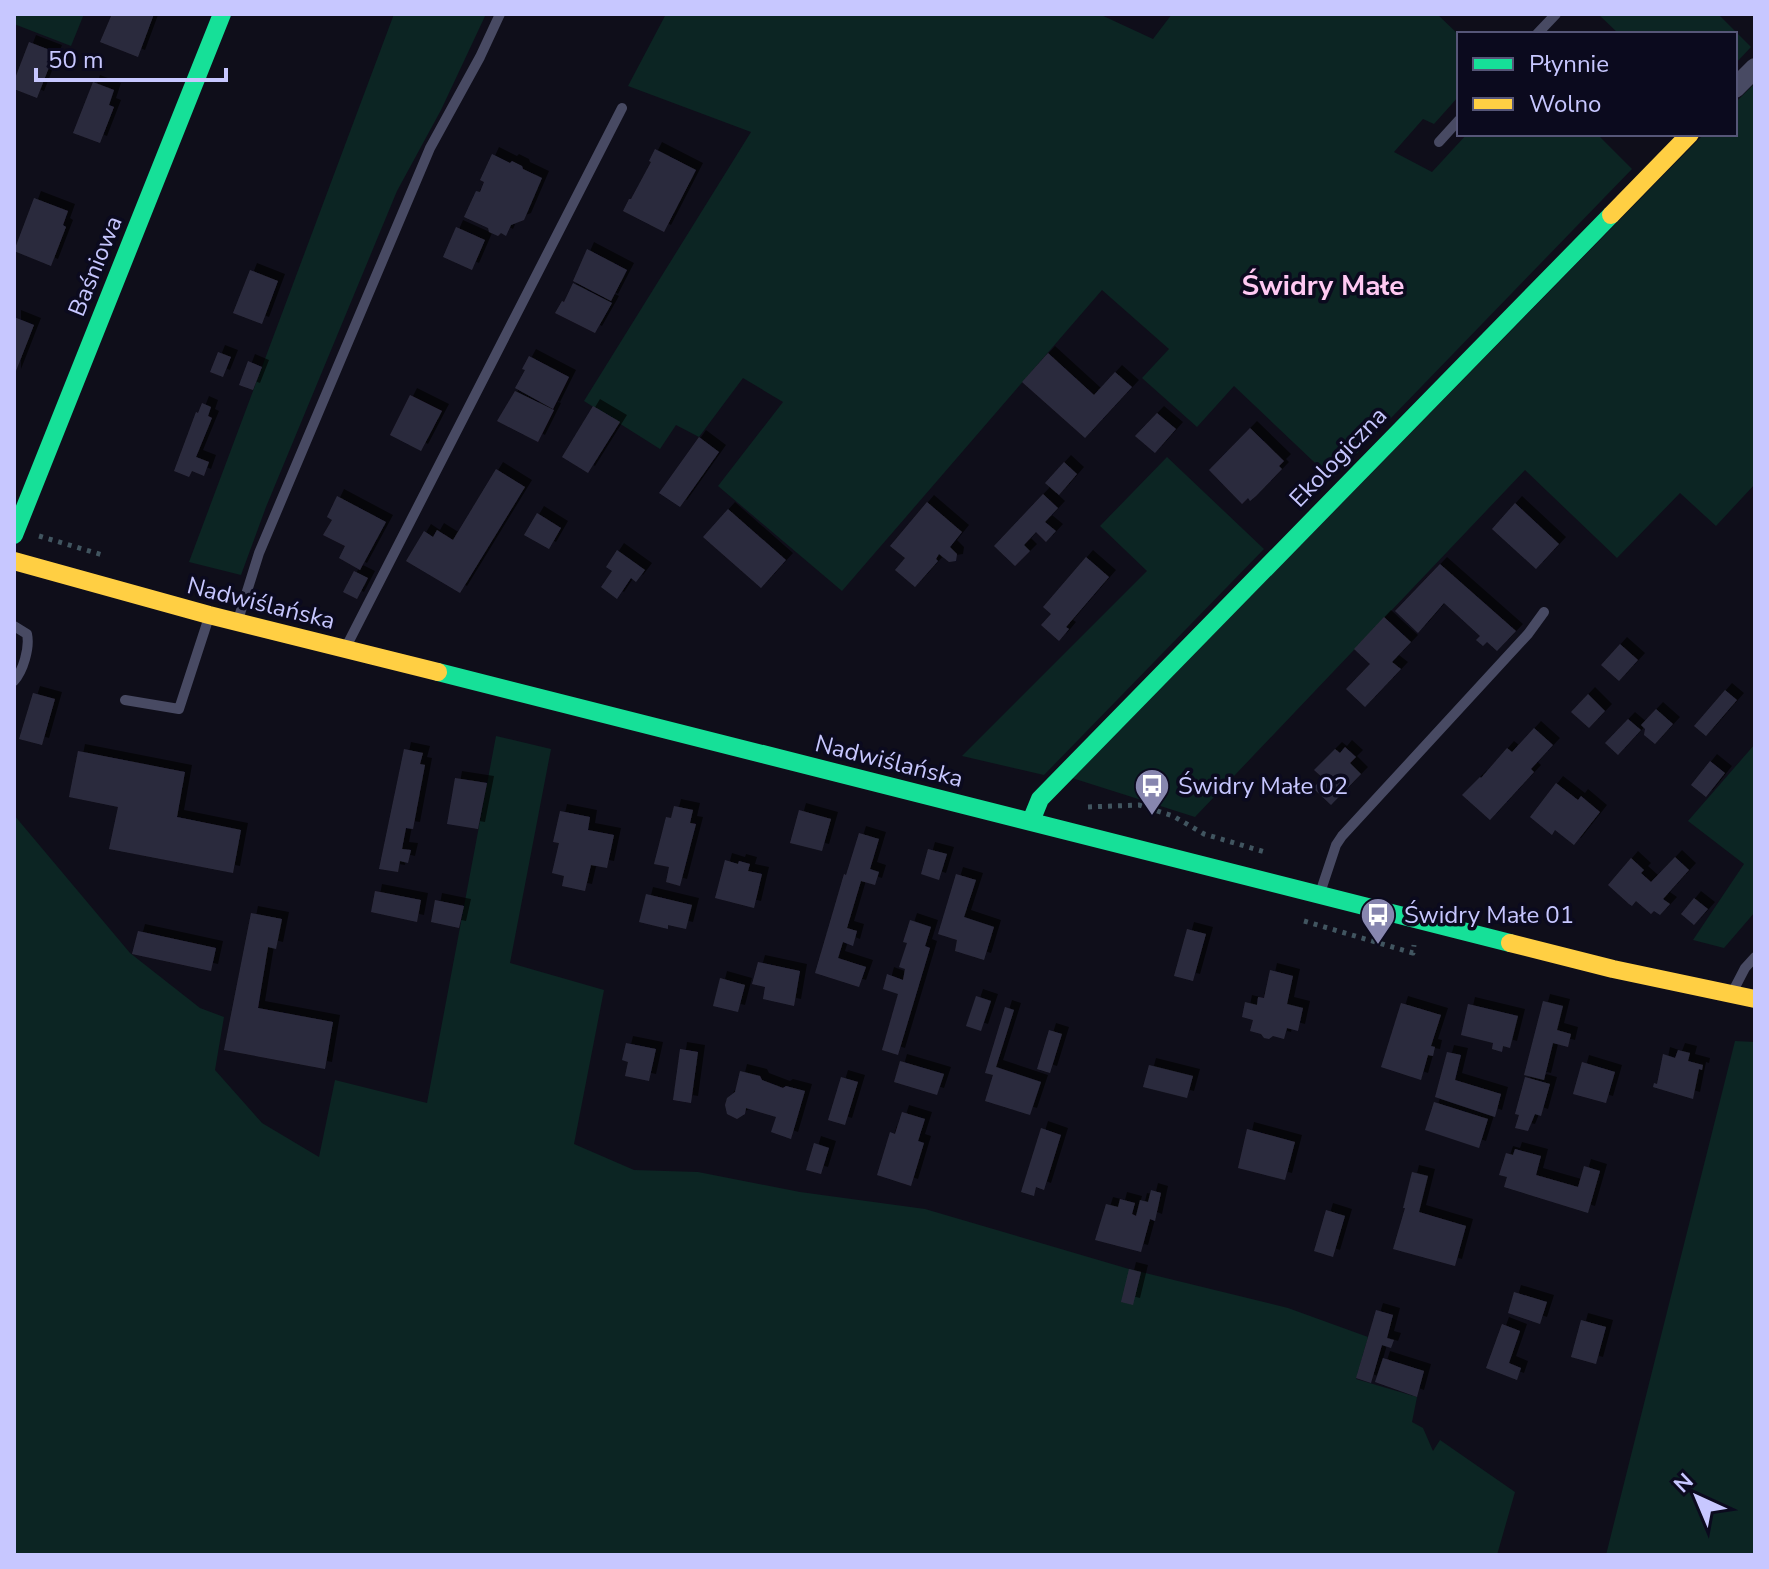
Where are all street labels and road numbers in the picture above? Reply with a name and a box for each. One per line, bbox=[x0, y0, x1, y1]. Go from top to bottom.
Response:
street label: Baśniowa bbox=[60, 211, 130, 321]
street label: Ekologiczna bbox=[1282, 400, 1394, 514]
street label: Nadwiślańska bbox=[184, 569, 338, 637]
street label: Nadwiślańska bbox=[812, 727, 966, 795]

